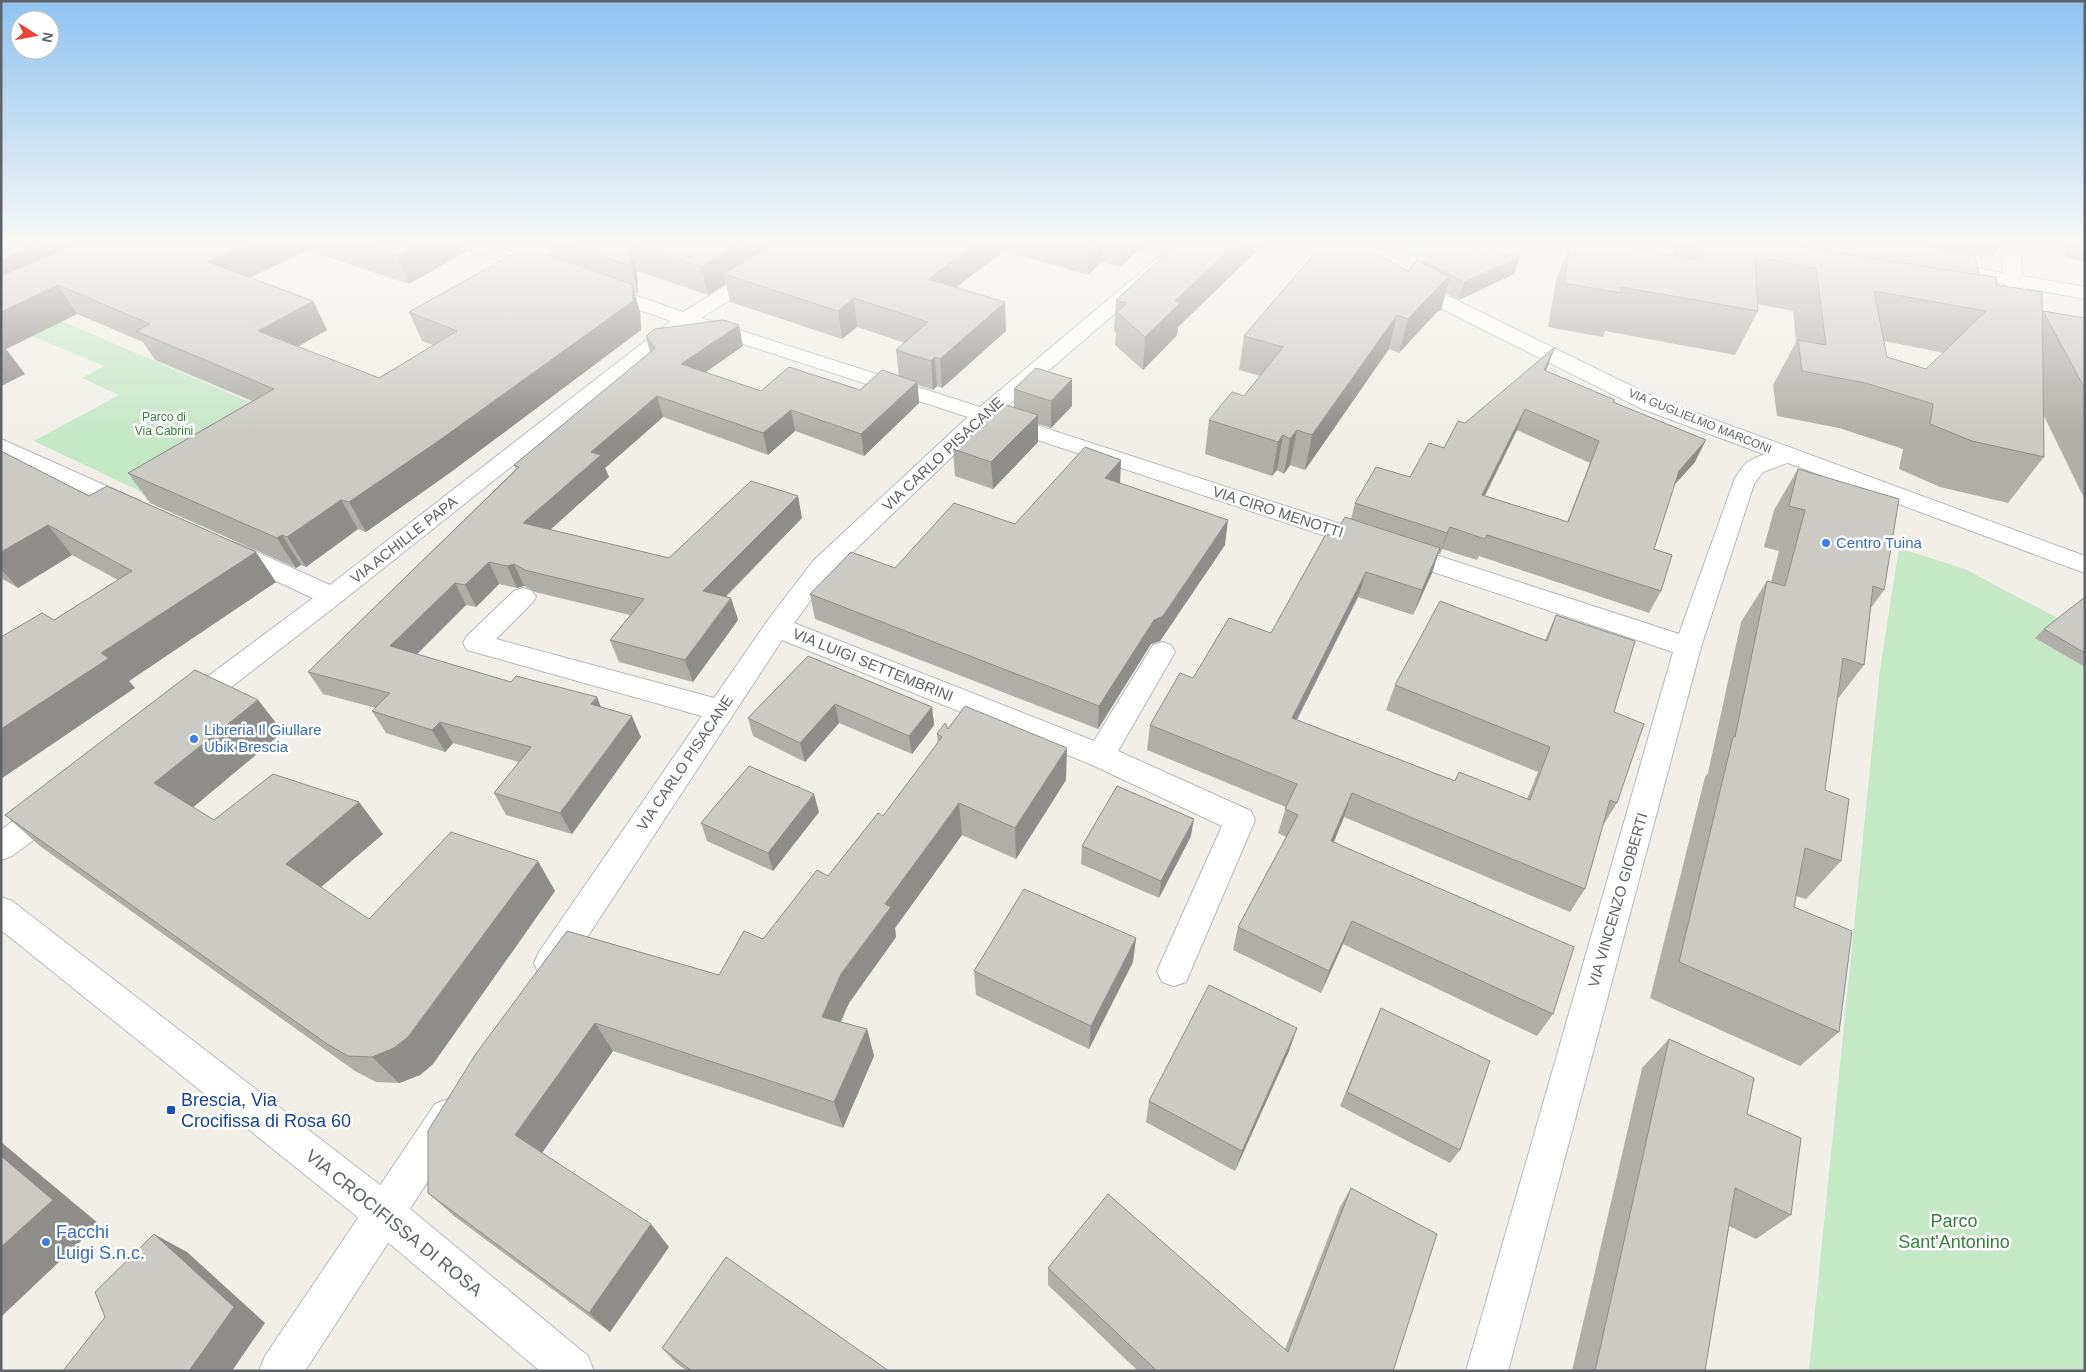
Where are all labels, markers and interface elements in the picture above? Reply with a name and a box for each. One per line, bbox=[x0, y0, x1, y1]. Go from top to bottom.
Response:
north arrow bbox=[10, 10, 60, 60]
text: N bbox=[39, 31, 57, 44]
street label: VIA GUGLIELMO MARCONI bbox=[1626, 386, 1774, 456]
street label: VIA CARLO PISACANE bbox=[879, 393, 1007, 514]
park label: Parco di Via Cabrini bbox=[135, 410, 193, 438]
street label: VIA CIRO MENOTTI bbox=[1211, 482, 1346, 541]
street label: VIA ACHILLE PAPA bbox=[347, 493, 461, 587]
place label: Centro Tuina bbox=[1836, 534, 1923, 551]
marker: Centro Tuina bbox=[1820, 537, 1832, 549]
street label: VIA LUIGI SETTEMBRINI bbox=[790, 624, 956, 705]
street label: VIA CARLO PISACANE bbox=[633, 692, 736, 833]
place label: Libreria Il Giullare Ubik Brescia bbox=[204, 721, 322, 755]
marker: Libreria Il Giullare Ubik Brescia bbox=[188, 733, 200, 745]
street label: VIA VINCENZO GIOBERTI bbox=[1584, 811, 1651, 989]
place label: Brescia, Via Crocifissa di Rosa 60 bbox=[181, 1090, 351, 1131]
marker: Brescia, Via Crocifissa di Rosa 60 bbox=[165, 1104, 177, 1116]
street label: VIA CROCIFISSA DI ROSA bbox=[302, 1146, 486, 1300]
park label: Parco Sant'Antonino bbox=[1898, 1211, 2010, 1252]
place label: Facchi Luigi S.n.c. bbox=[56, 1222, 145, 1263]
marker: Facchi Luigi S.n.c. bbox=[40, 1236, 52, 1248]

